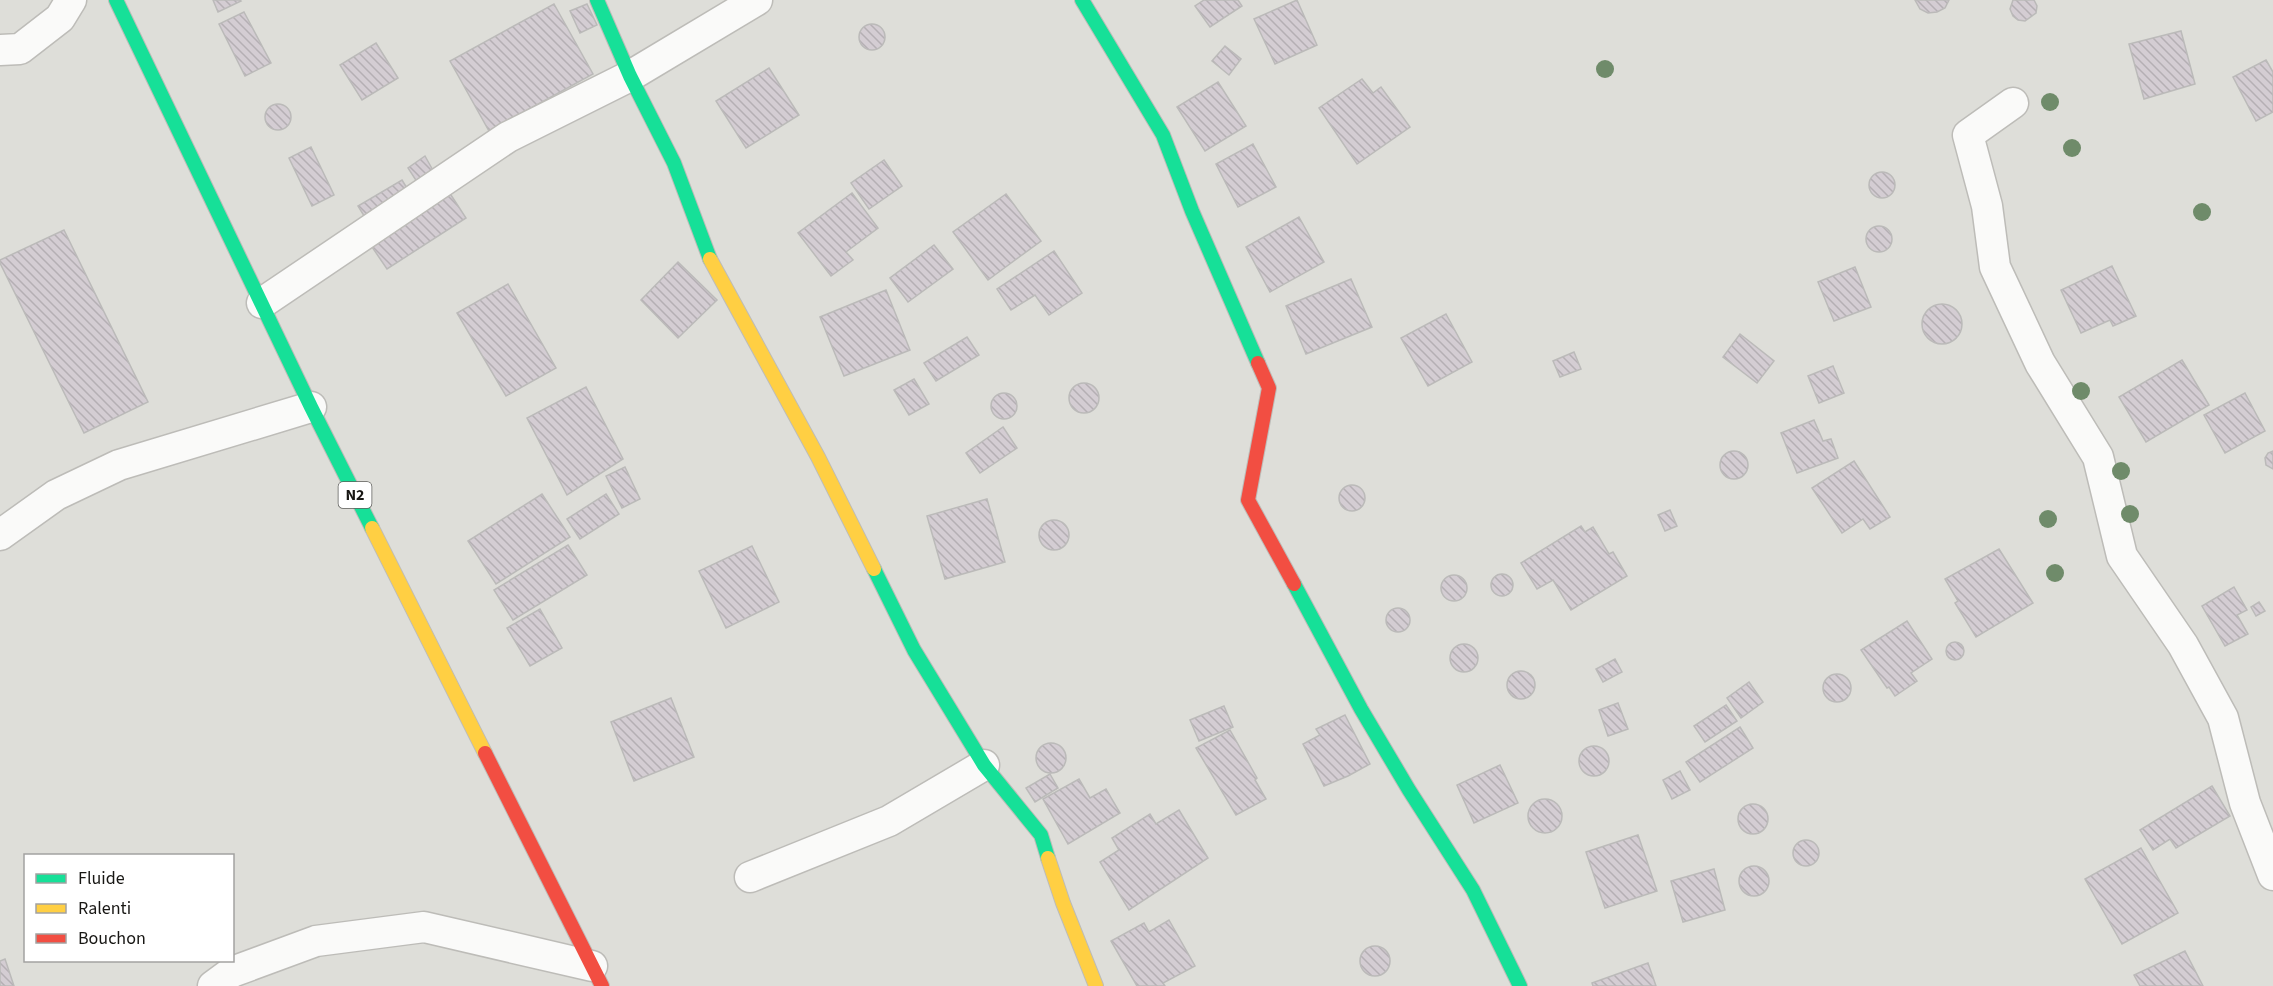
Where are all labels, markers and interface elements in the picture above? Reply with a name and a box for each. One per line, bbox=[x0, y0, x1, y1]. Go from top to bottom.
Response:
road number: N2 bbox=[338, 482, 372, 508]
legend bbox=[24, 854, 234, 962]
text: Fluide bbox=[78, 866, 125, 891]
text: Ralenti bbox=[78, 896, 131, 921]
text: Bouchon bbox=[78, 926, 146, 951]

